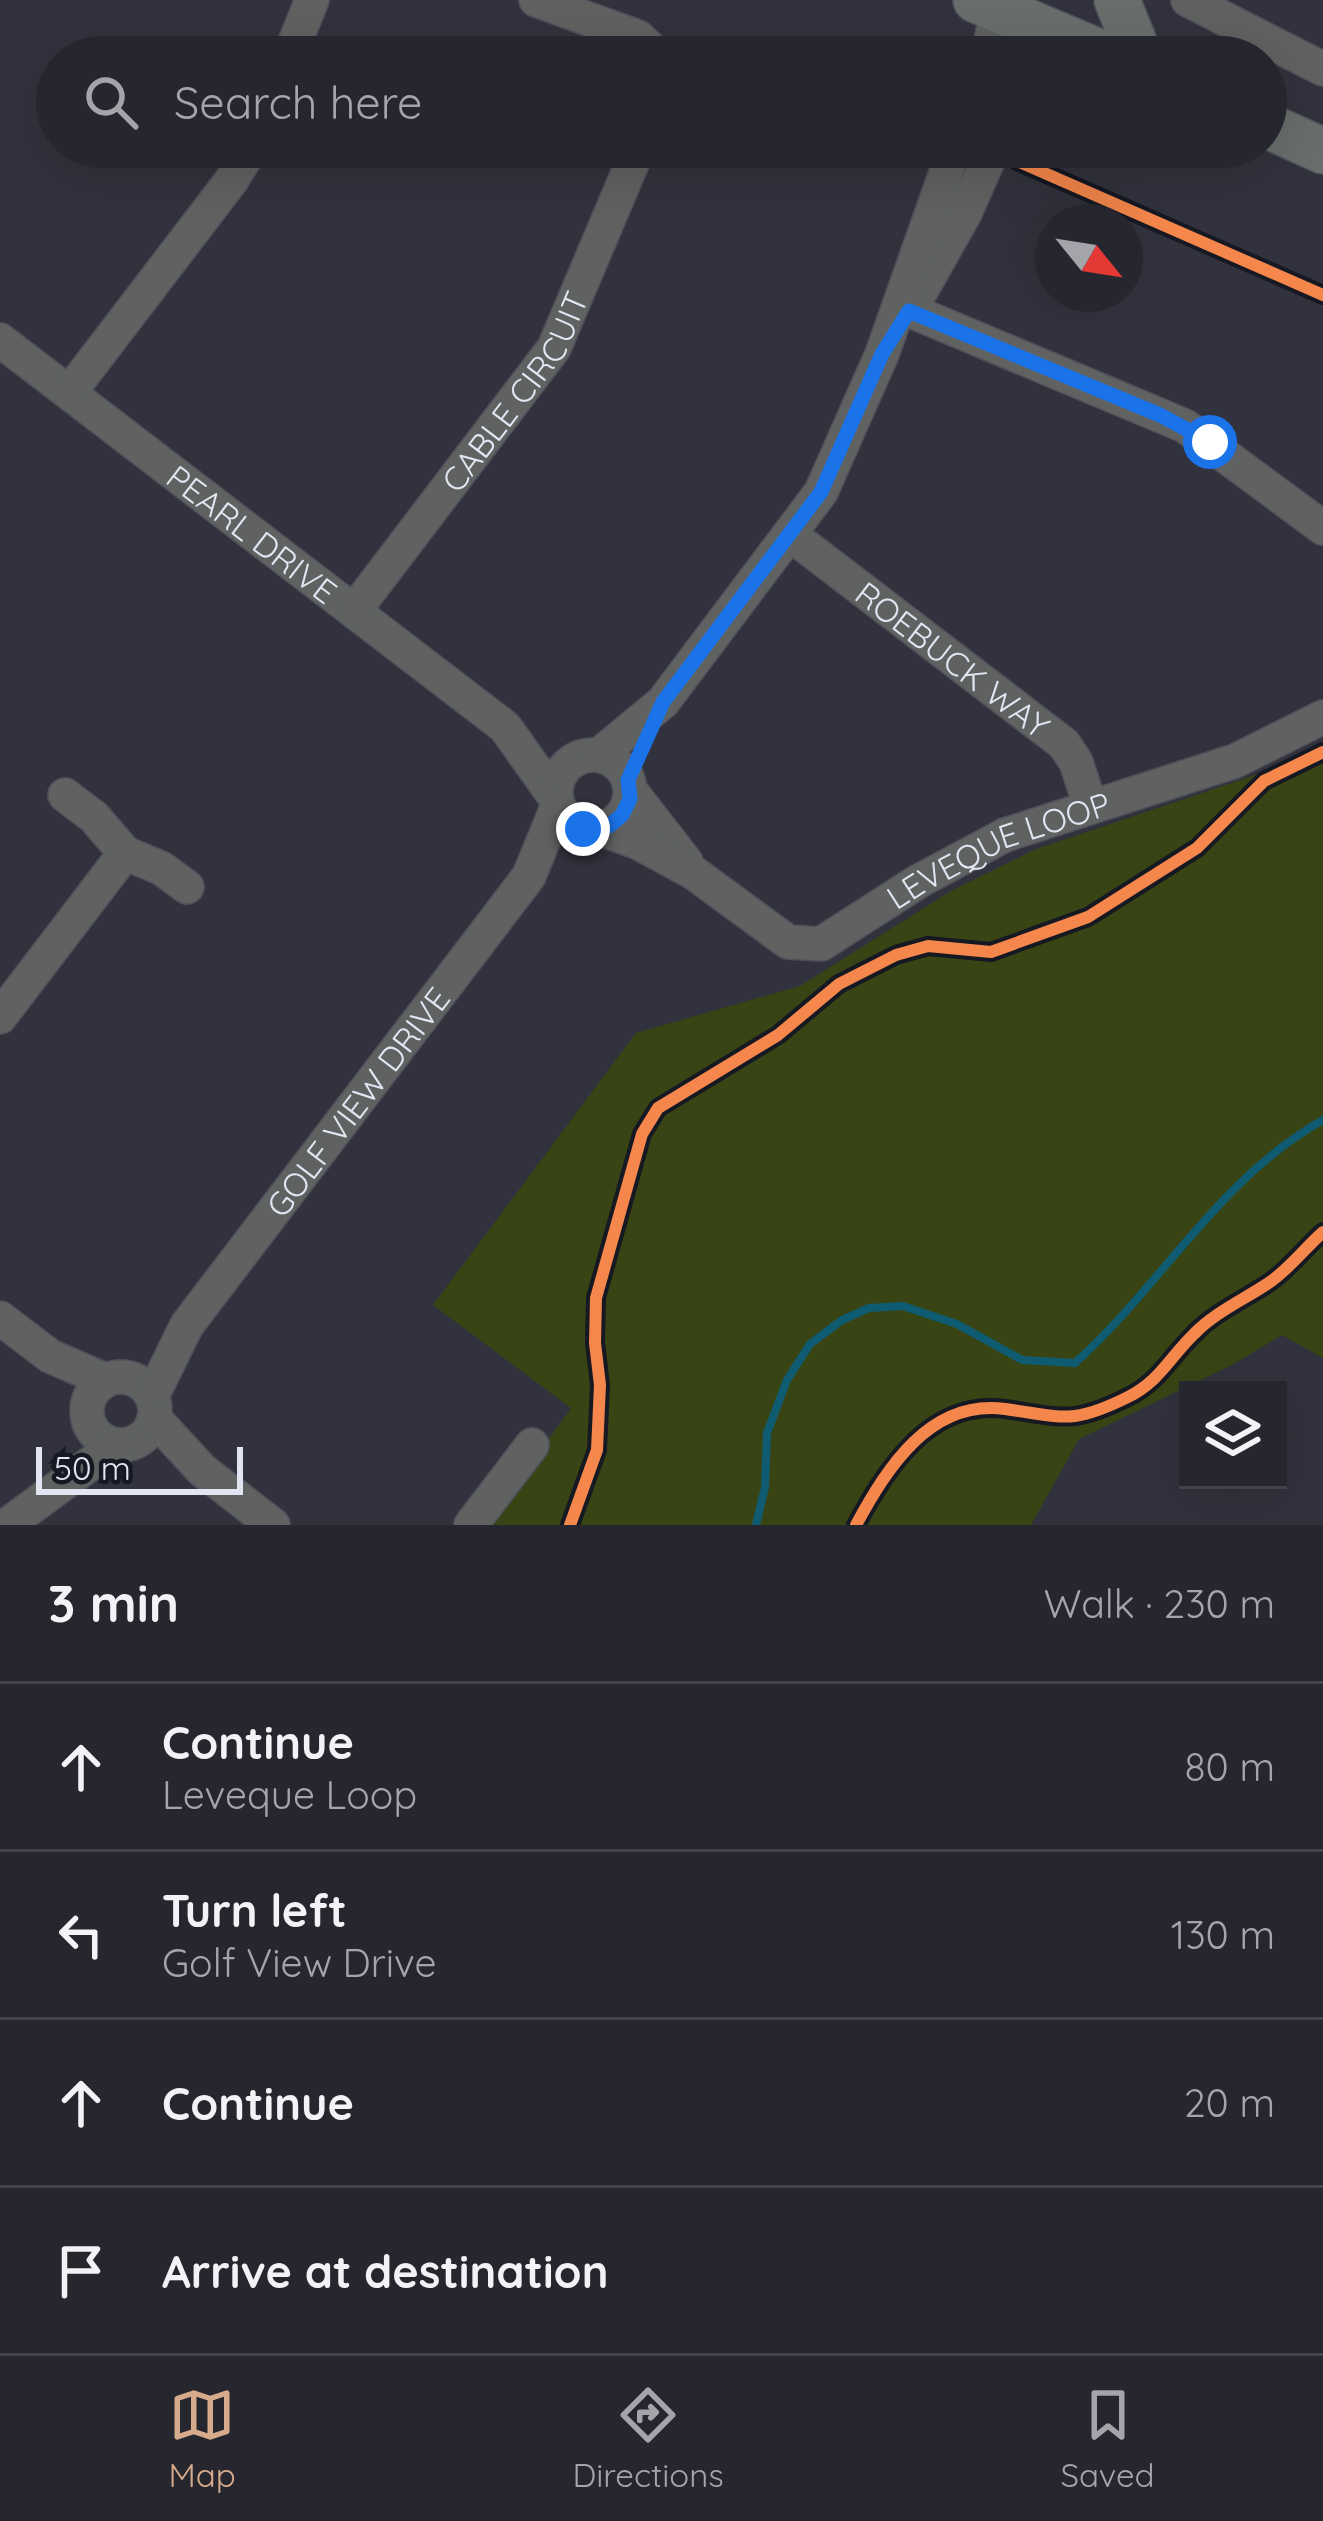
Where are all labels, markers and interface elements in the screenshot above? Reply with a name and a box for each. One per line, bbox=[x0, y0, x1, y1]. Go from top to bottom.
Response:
search box bbox=[36, 36, 1287, 168]
icon: search bbox=[78, 69, 144, 135]
text: Search here bbox=[174, 74, 422, 130]
north arrow bbox=[1035, 204, 1143, 312]
street label: CABLE CIRCUIT bbox=[432, 285, 596, 499]
route start bbox=[1183, 415, 1237, 469]
street label: PEARL DRIVE bbox=[159, 455, 346, 612]
street label: ROEBUCK WAY bbox=[848, 572, 1058, 746]
street label: LEVEQUE LOOP bbox=[879, 782, 1115, 917]
route end bbox=[556, 802, 610, 856]
street label: GOLF VIEW DRIVE bbox=[257, 979, 458, 1225]
map controls bbox=[1179, 1381, 1287, 1489]
button: layers bbox=[1179, 1381, 1287, 1489]
scale bar bbox=[36, 1441, 243, 1494]
text: 50 m bbox=[54, 1447, 131, 1488]
text: 3 min bbox=[48, 1571, 179, 1635]
text: Walk · 230 m bbox=[1044, 1579, 1275, 1628]
text: Continue bbox=[162, 1714, 354, 1770]
icon: ahead bbox=[48, 1734, 114, 1800]
text: 80 m bbox=[1185, 1742, 1275, 1791]
text: Leveque Loop bbox=[162, 1770, 417, 1819]
text: Turn left bbox=[162, 1882, 347, 1938]
icon: left bbox=[48, 1902, 114, 1968]
text: 130 m bbox=[1171, 1910, 1275, 1959]
text: Golf View Drive bbox=[162, 1938, 436, 1987]
icon: ahead bbox=[48, 2070, 114, 2136]
text: Continue bbox=[162, 2075, 354, 2131]
text: 20 m bbox=[1184, 2078, 1275, 2127]
icon: arrive bbox=[48, 2238, 114, 2304]
text: Arrive at destination bbox=[162, 2243, 608, 2299]
tab: Map bbox=[168, 2382, 236, 2495]
tab: Directions bbox=[572, 2382, 724, 2495]
tab: Saved bbox=[1061, 2382, 1155, 2495]

